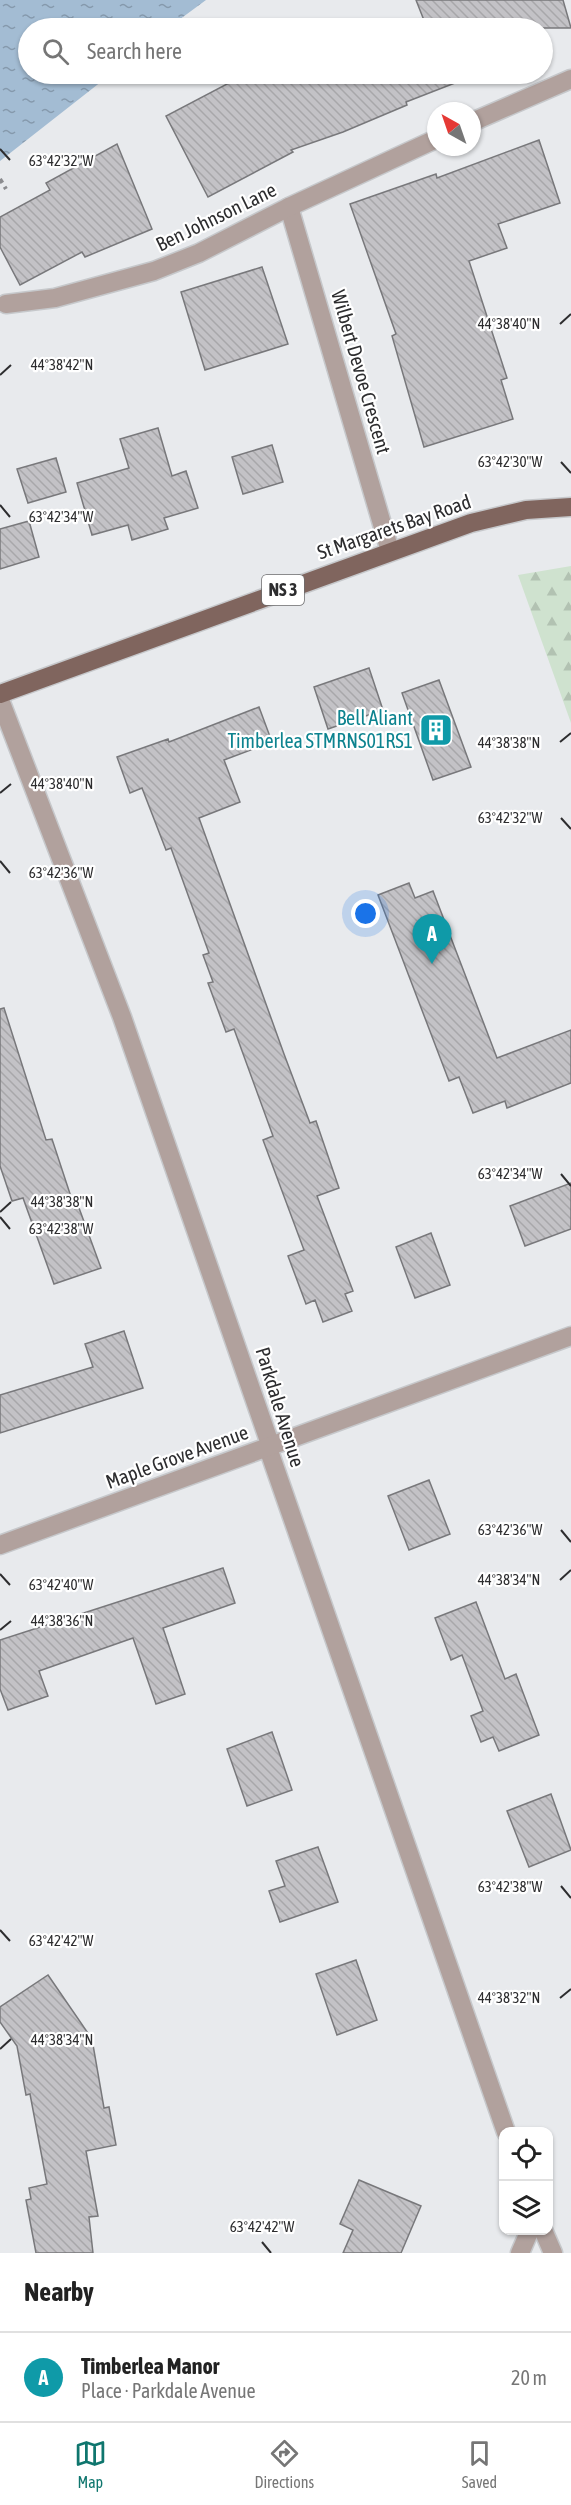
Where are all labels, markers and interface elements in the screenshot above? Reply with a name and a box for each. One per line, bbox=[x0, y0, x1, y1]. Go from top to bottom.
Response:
search box bbox=[18, 18, 553, 84]
icon: search bbox=[39, 35, 72, 68]
text: Search here bbox=[87, 38, 182, 64]
north arrow bbox=[427, 102, 481, 156]
text: 63°42'32"W bbox=[29, 152, 93, 169]
street label: Ben Johnson Lane bbox=[152, 178, 280, 256]
street label: Wilbert Devoe Crescent bbox=[327, 287, 396, 457]
text: 44°38'40"N bbox=[478, 315, 540, 332]
text: 44°38'42"N bbox=[31, 356, 93, 373]
text: 63°42'30"W bbox=[478, 453, 542, 470]
street label: St Margarets Bay Road bbox=[314, 489, 474, 564]
text: 63°42'34"W bbox=[29, 508, 93, 525]
road number: NS 3 bbox=[262, 575, 304, 605]
place label: Bell Aliant Timberlea STMRNS01RS1 bbox=[228, 706, 413, 752]
building icon: Bell Aliant Timberlea STMRNS01RS1 bbox=[418, 712, 454, 748]
text: 44°38'38"N bbox=[478, 734, 540, 751]
text: 44°38'40"N bbox=[31, 775, 93, 792]
text: 63°42'32"W bbox=[478, 809, 542, 826]
text: 63°42'36"W bbox=[29, 864, 93, 881]
your location bbox=[351, 899, 380, 928]
pin: A bbox=[412, 914, 452, 964]
text: 63°42'34"W bbox=[478, 1165, 542, 1182]
text: 44°38'38"N bbox=[31, 1193, 93, 1210]
text: 63°42'38"W bbox=[29, 1220, 93, 1237]
street label: Parkdale Avenue bbox=[251, 1344, 310, 1470]
street label: Maple Grove Avenue bbox=[102, 1420, 251, 1493]
text: 63°42'36"W bbox=[478, 1521, 542, 1538]
text: 44°38'34"N bbox=[478, 1571, 540, 1588]
text: 63°42'40"W bbox=[29, 1576, 93, 1593]
text: 44°38'36"N bbox=[31, 1612, 93, 1629]
text: 63°42'38"W bbox=[478, 1878, 542, 1895]
text: 63°42'42"W bbox=[29, 1932, 93, 1949]
text: 44°38'32"N bbox=[478, 1989, 540, 2006]
text: 44°38'34"N bbox=[31, 2031, 93, 2048]
map controls bbox=[499, 2127, 553, 2235]
button: locate bbox=[499, 2127, 553, 2181]
button: layers bbox=[499, 2181, 553, 2235]
text: 63°42'42"W bbox=[230, 2218, 294, 2235]
text: Nearby bbox=[24, 2277, 94, 2307]
text: Timberlea Manor bbox=[81, 2353, 219, 2379]
text: A bbox=[39, 2366, 48, 2389]
text: 20 m bbox=[511, 2366, 547, 2389]
text: Place · Parkdale Avenue bbox=[81, 2379, 256, 2402]
tab: Map bbox=[74, 2437, 107, 2491]
tab: Directions bbox=[254, 2437, 314, 2491]
tab: Saved bbox=[462, 2437, 497, 2491]

